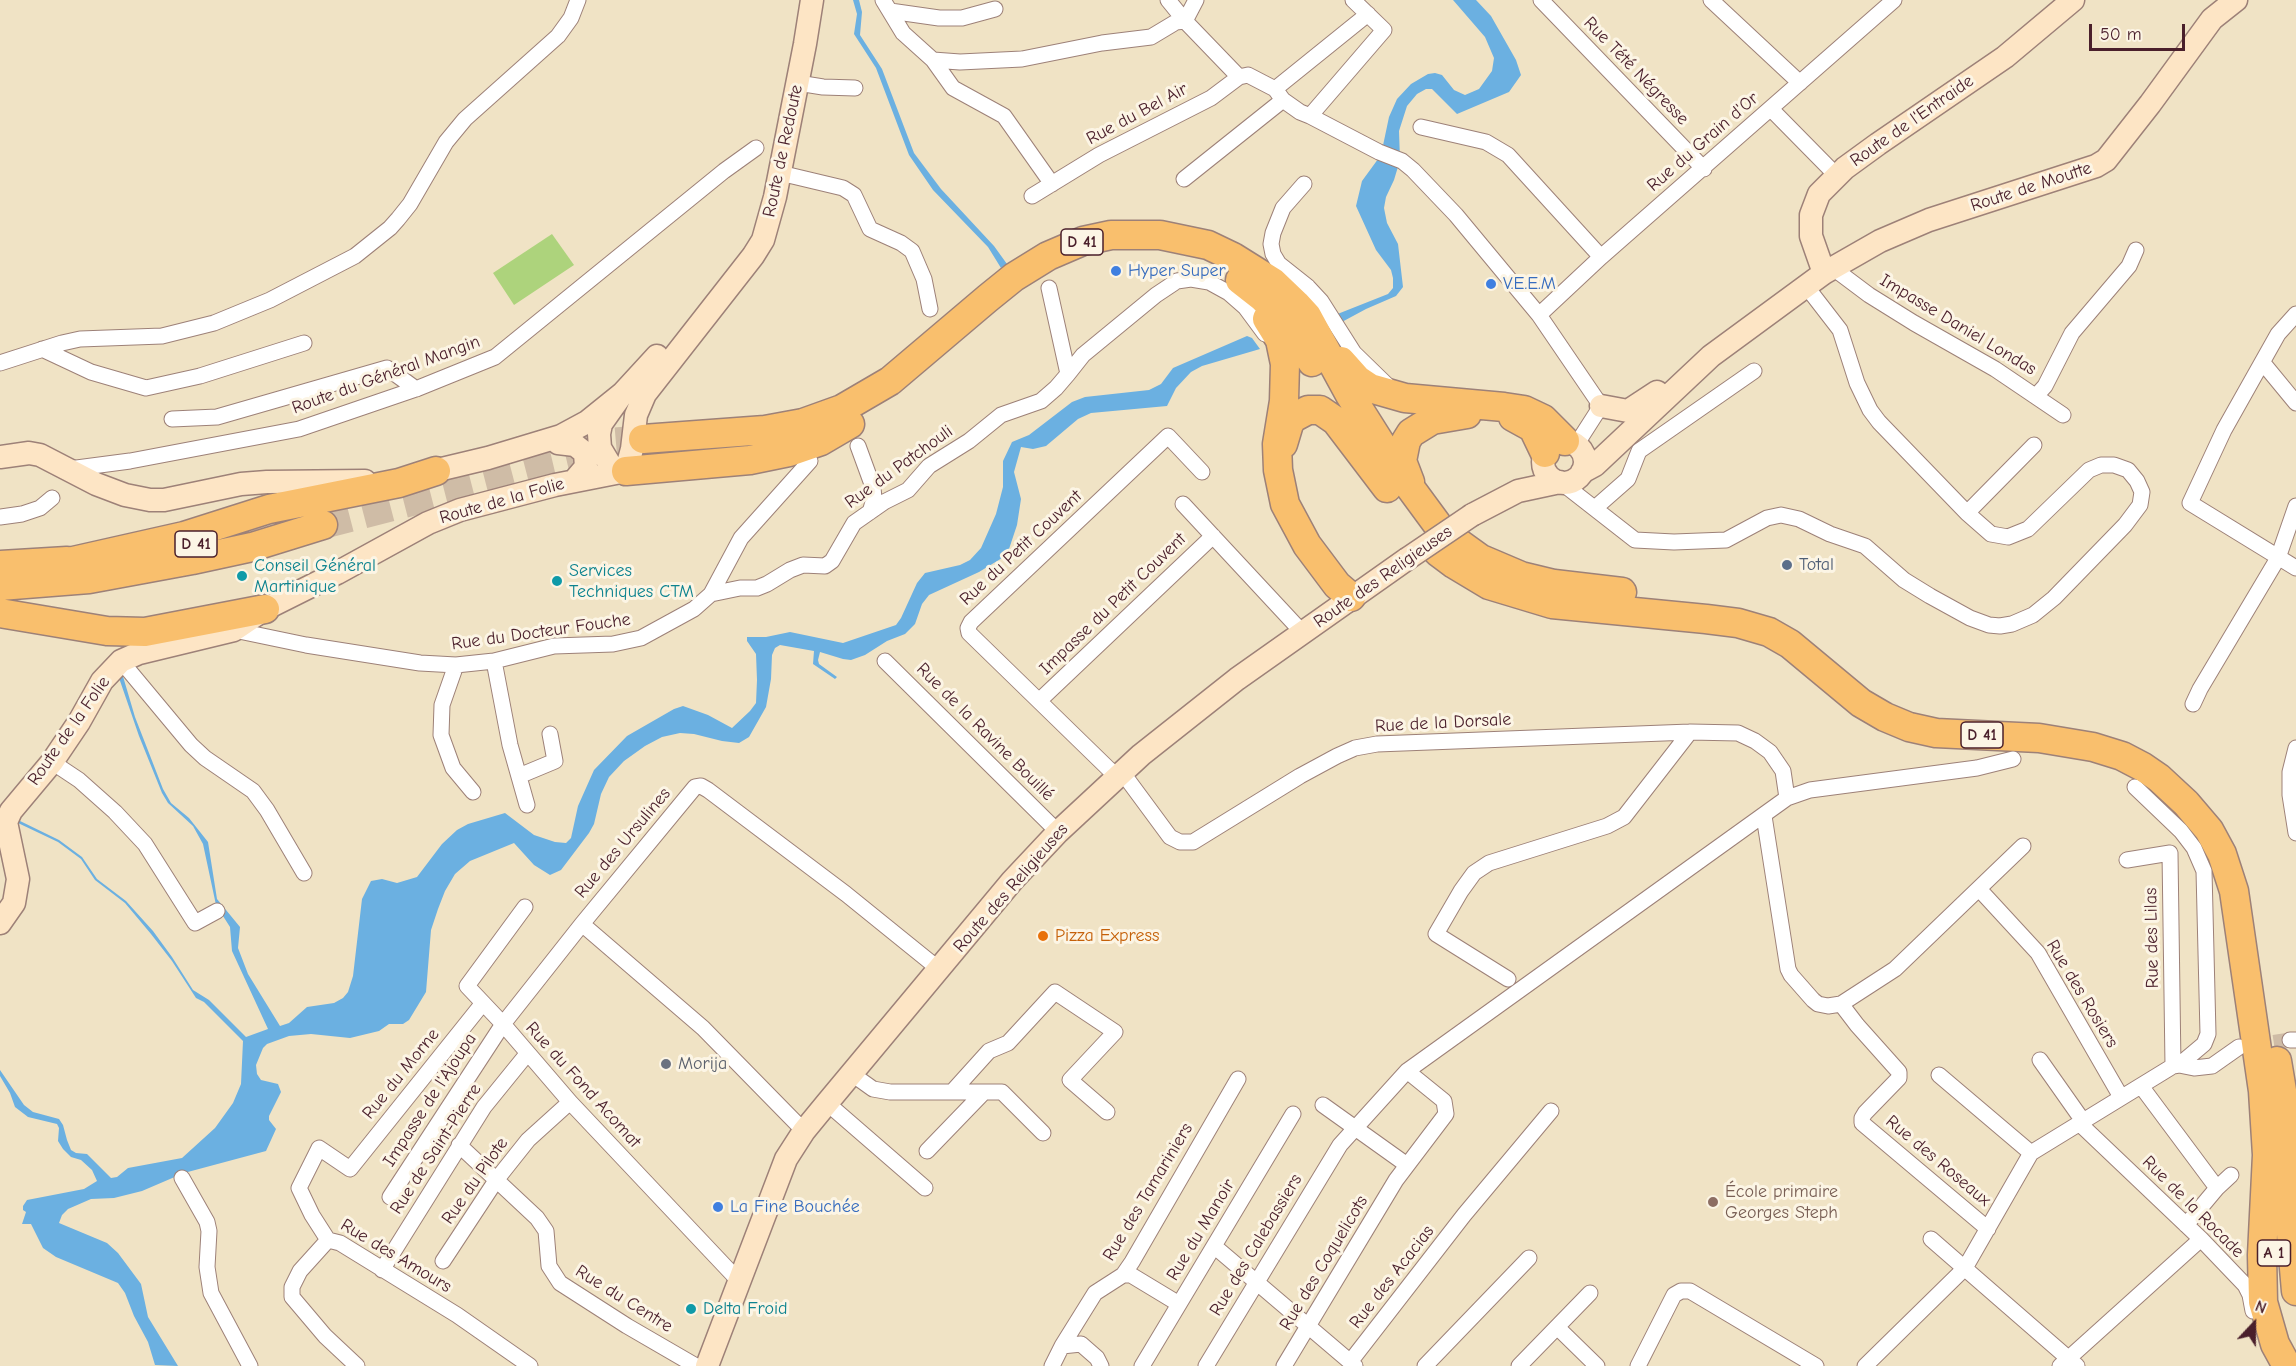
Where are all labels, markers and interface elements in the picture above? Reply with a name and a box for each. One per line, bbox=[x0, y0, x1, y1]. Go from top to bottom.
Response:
street label: Rue Tété Négresse bbox=[1579, 12, 1693, 130]
scale bar bbox=[2092, 12, 2188, 50]
text: 50 m bbox=[2100, 24, 2142, 45]
street label: Route de l'Entraide bbox=[1846, 70, 1978, 172]
street label: Rue du Bel Air bbox=[1083, 78, 1191, 150]
street label: Route de Redoute bbox=[758, 83, 808, 219]
street label: Rue du Grain d'Or bbox=[1643, 88, 1763, 196]
street label: Route de Moutte bbox=[1968, 157, 2094, 217]
road number: D 41 bbox=[1061, 229, 1103, 255]
place label: Hyper Super bbox=[1128, 260, 1226, 282]
marker: Hyper Super bbox=[1109, 264, 1123, 278]
street label: Impasse Daniel Londas bbox=[1876, 270, 2040, 380]
place label: V.E.E.M bbox=[1503, 273, 1556, 295]
marker: V.E.E.M bbox=[1484, 277, 1498, 291]
street label: Route du Général Mangin bbox=[289, 331, 483, 419]
street label: Rue du Patchouli bbox=[841, 421, 957, 513]
street label: Route de la Folie bbox=[437, 473, 567, 529]
street label: Rue du Petit Couvent bbox=[955, 486, 1087, 610]
street label: Route des Religieuses bbox=[1310, 521, 1456, 633]
street label: Impasse du Petit Couvent bbox=[1035, 528, 1191, 680]
road number: D 41 bbox=[175, 531, 217, 557]
place label: Total bbox=[1799, 554, 1834, 576]
place label: Conseil Général Martinique bbox=[254, 555, 376, 598]
marker: Total bbox=[1780, 558, 1794, 572]
place label: Services Techniques CTM bbox=[569, 560, 694, 602]
marker: Conseil Général Martinique bbox=[235, 569, 249, 583]
marker: Services Techniques CTM bbox=[550, 574, 564, 588]
street label: Rue du Docteur Fouche bbox=[450, 609, 632, 655]
street label: Rue de la Ravine Bouillé bbox=[912, 659, 1058, 805]
street label: Route de la Folie bbox=[23, 672, 115, 790]
street label: Rue de la Dorsale bbox=[1374, 709, 1512, 737]
road number: D 41 bbox=[1961, 722, 2003, 748]
street label: Rue des Ursulines bbox=[570, 783, 676, 903]
street label: Route des Religieuses bbox=[949, 819, 1073, 957]
street label: Rue des Lilas bbox=[2140, 887, 2164, 989]
place label: Pizza Express bbox=[1055, 925, 1159, 947]
marker: Pizza Express bbox=[1036, 929, 1050, 943]
street label: Rue des Rosiers bbox=[2041, 936, 2123, 1052]
street label: Rue du Fond Acomat bbox=[521, 1018, 645, 1152]
street label: Rue du Morne bbox=[358, 1024, 444, 1124]
street label: Impasse de l'Ajoupa bbox=[379, 1029, 481, 1171]
place label: Morija bbox=[678, 1053, 727, 1075]
marker: Morija bbox=[659, 1057, 673, 1071]
street label: Rue de Saint-Pierre bbox=[386, 1080, 486, 1218]
street label: Rue des Roseaux bbox=[1881, 1111, 1995, 1211]
street label: Rue des Tamariniers bbox=[1098, 1119, 1198, 1265]
street label: Rue du Pilote bbox=[437, 1134, 513, 1228]
street label: Rue de la Rocade bbox=[2138, 1152, 2248, 1262]
street label: Rue des Calebassiers bbox=[1205, 1170, 1307, 1320]
street label: Rue du Manoir bbox=[1162, 1175, 1240, 1285]
place label: École primaire Georges Steph bbox=[1725, 1181, 1838, 1224]
street label: Rue des Coquelicots bbox=[1275, 1192, 1373, 1334]
marker: École primaire Georges Steph bbox=[1706, 1195, 1720, 1209]
place label: La Fine Bouchée bbox=[730, 1196, 860, 1218]
marker: La Fine Bouchée bbox=[711, 1200, 725, 1214]
street label: Rue des Amours bbox=[337, 1214, 455, 1298]
street label: Rue des Acacias bbox=[1345, 1221, 1439, 1333]
road number: A 1 bbox=[2258, 1240, 2290, 1266]
street label: Rue du Centre bbox=[571, 1261, 677, 1337]
north arrow bbox=[2224, 1294, 2284, 1354]
text: N bbox=[2253, 1297, 2269, 1318]
place label: Delta Froid bbox=[703, 1298, 788, 1320]
marker: Delta Froid bbox=[684, 1302, 698, 1316]

